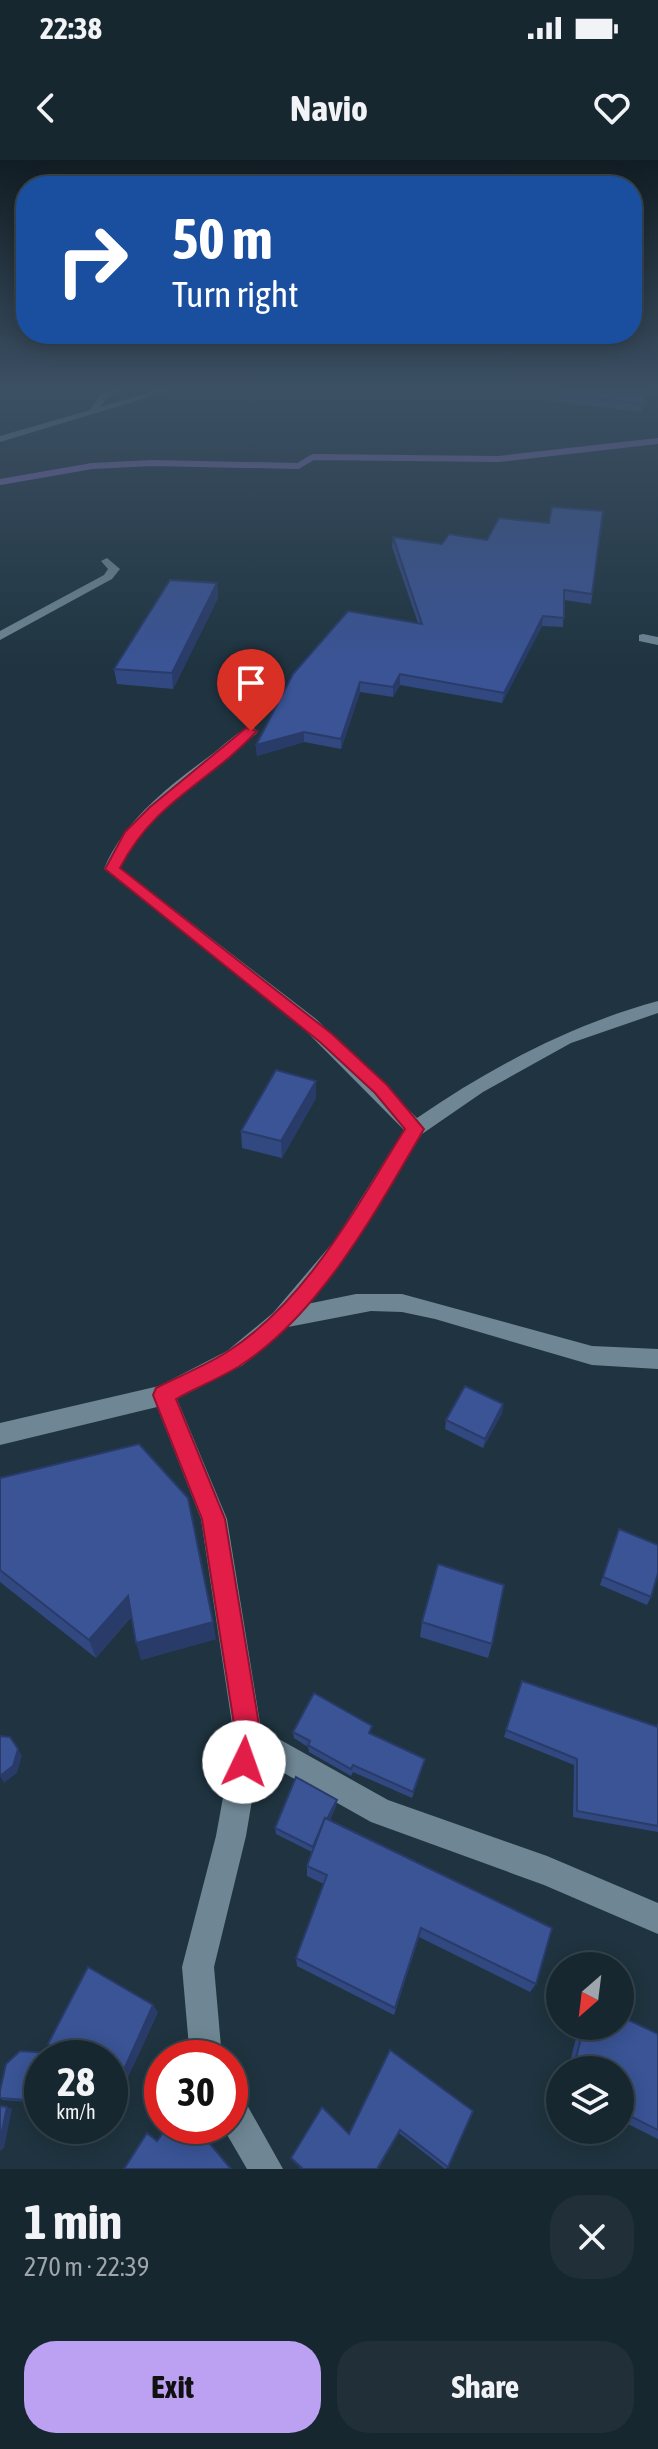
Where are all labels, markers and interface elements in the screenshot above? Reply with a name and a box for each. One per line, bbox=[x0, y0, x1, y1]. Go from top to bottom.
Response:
text: 22:38 bbox=[40, 11, 102, 45]
icon: back bbox=[24, 86, 68, 130]
icon: heart bbox=[590, 86, 634, 130]
text: Navio bbox=[290, 87, 368, 129]
text: 50 m bbox=[172, 207, 273, 271]
icon: right bbox=[40, 208, 144, 312]
text: Turn right bbox=[172, 273, 299, 315]
pin bbox=[217, 649, 285, 731]
icon: arrive bbox=[229, 661, 273, 705]
position arrow bbox=[202, 1720, 286, 1804]
north arrow bbox=[546, 1952, 634, 2040]
map controls bbox=[546, 1952, 634, 2144]
speed limit sign: 30 bbox=[144, 2040, 248, 2144]
button: layers bbox=[546, 2056, 634, 2144]
text: 28 bbox=[57, 2059, 95, 2104]
text: km/h bbox=[56, 2100, 96, 2123]
text: 1 min bbox=[24, 2194, 122, 2249]
button: close bbox=[550, 2195, 634, 2279]
text: 270 m · 22:39 bbox=[24, 2252, 149, 2282]
button: Exit bbox=[24, 2341, 321, 2433]
button: Share bbox=[337, 2341, 634, 2433]

